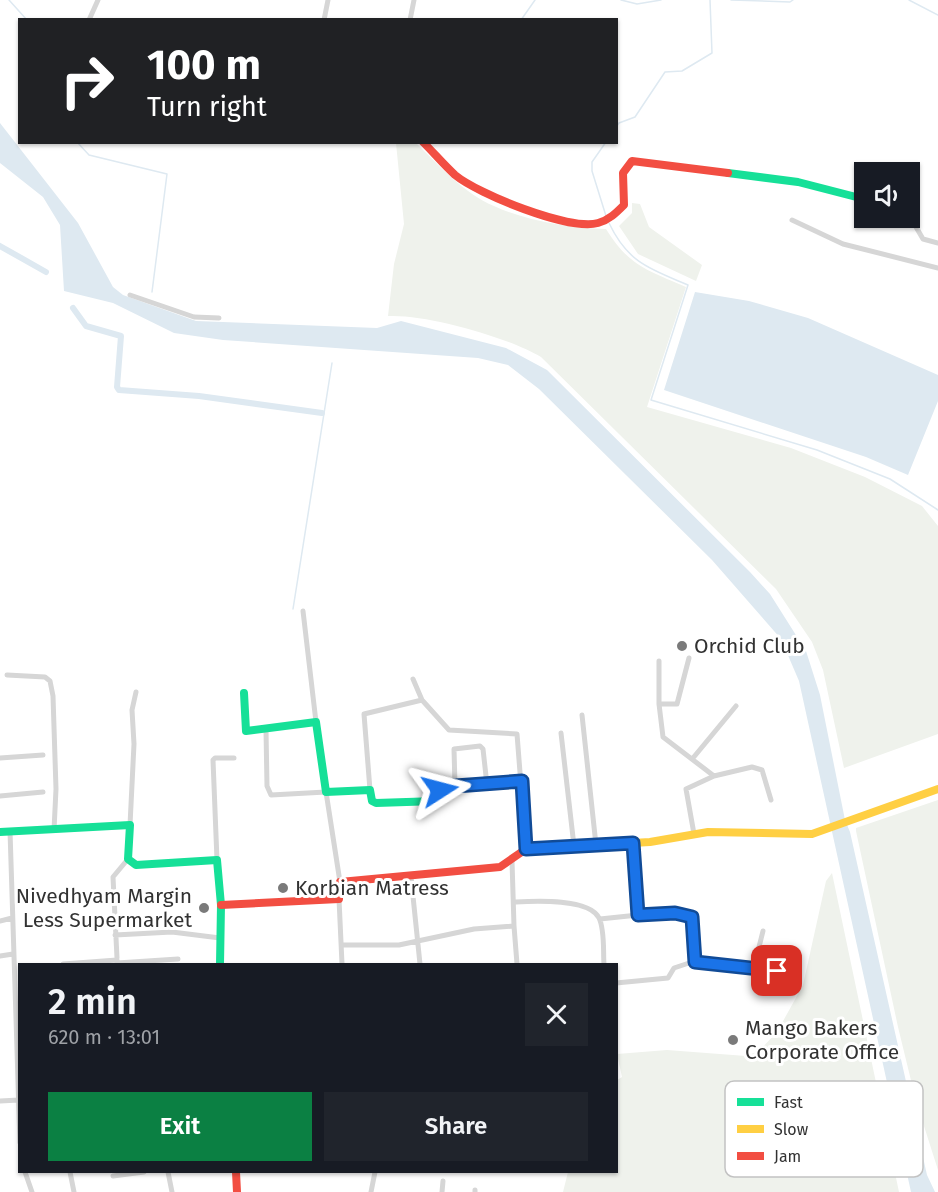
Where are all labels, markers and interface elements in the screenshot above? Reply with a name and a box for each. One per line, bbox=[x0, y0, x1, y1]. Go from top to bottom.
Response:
text: 100 m bbox=[147, 40, 261, 90]
icon: right bbox=[48, 42, 126, 120]
text: Turn right bbox=[147, 91, 267, 123]
map controls bbox=[854, 162, 920, 228]
button: sound bbox=[854, 162, 920, 228]
place label: Orchid Club bbox=[694, 633, 805, 659]
marker: Orchid Club bbox=[675, 639, 689, 653]
position arrow bbox=[408, 758, 472, 822]
place label: Korbian Matress bbox=[295, 875, 449, 901]
marker: Korbian Matress bbox=[276, 881, 290, 895]
place label: Nivedhyam Margin Less Supermarket bbox=[16, 883, 192, 933]
marker: Nivedhyam Margin Less Supermarket bbox=[197, 901, 211, 915]
pin bbox=[751, 945, 802, 996]
icon: arrive bbox=[760, 954, 793, 987]
text: 2 min bbox=[48, 980, 137, 1024]
button: close bbox=[525, 983, 588, 1046]
place label: Mango Bakers Corporate Office bbox=[745, 1015, 899, 1065]
text: 620 m · 13:01 bbox=[48, 1025, 160, 1049]
marker: Mango Bakers Corporate Office bbox=[726, 1033, 740, 1047]
legend bbox=[725, 1081, 923, 1177]
button: Exit bbox=[48, 1092, 312, 1161]
button: Share bbox=[324, 1092, 588, 1161]
text: Fast bbox=[774, 1093, 803, 1112]
text: Slow bbox=[774, 1120, 809, 1139]
text: Jam bbox=[774, 1147, 801, 1166]

